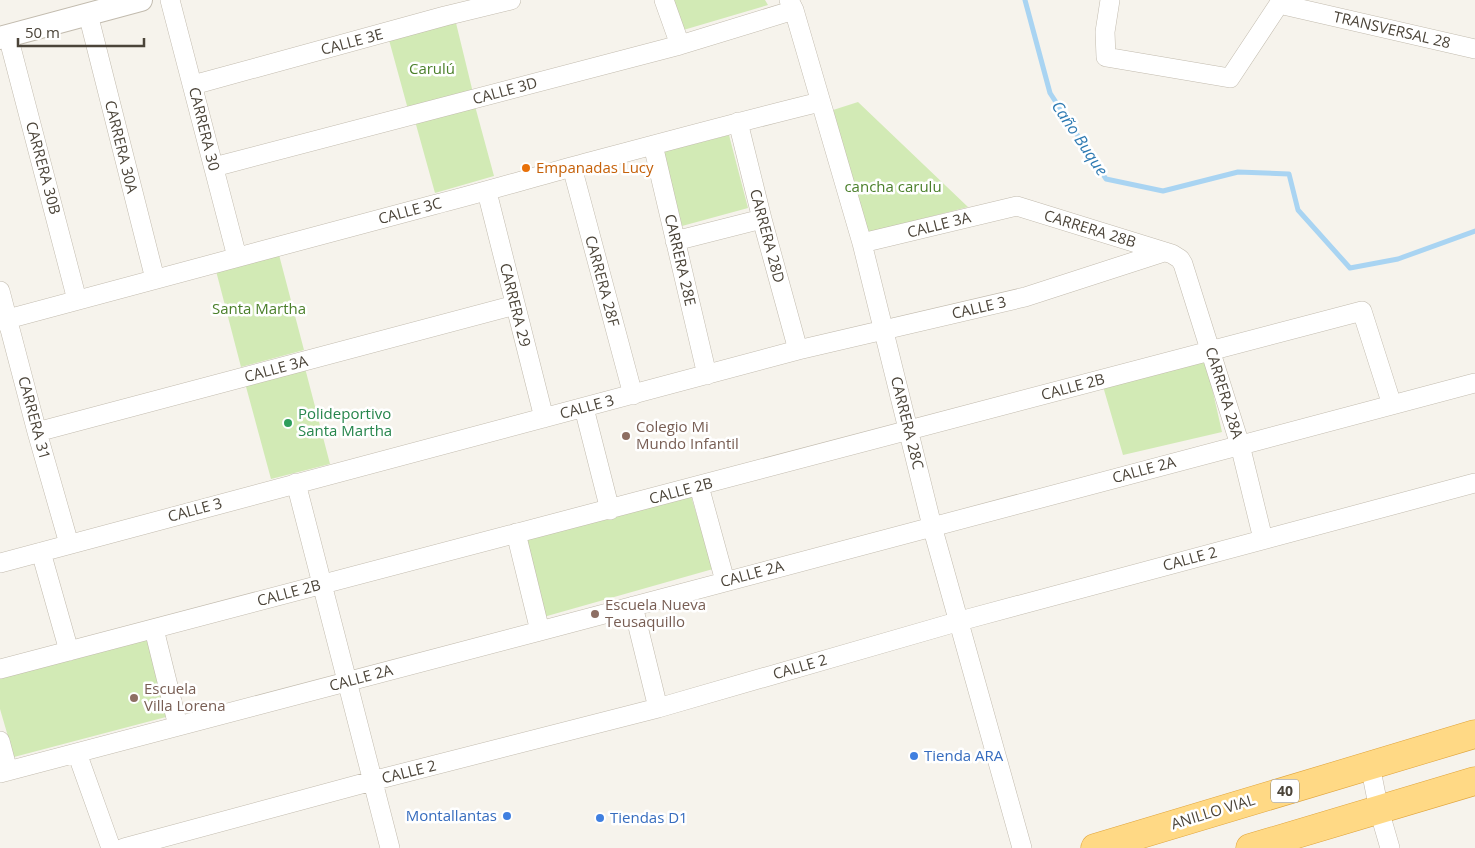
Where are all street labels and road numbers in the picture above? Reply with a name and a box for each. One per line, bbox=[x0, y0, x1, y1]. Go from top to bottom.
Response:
street label: TRANSVERSAL 28 bbox=[1332, 6, 1453, 52]
street label: CALLE 3E bbox=[318, 23, 385, 59]
street label: CALLE 3D bbox=[470, 72, 539, 108]
street label: CARRERA 30 bbox=[185, 85, 225, 173]
street label: CARRERA 30A bbox=[101, 98, 143, 196]
street label: CARRERA 30B bbox=[22, 119, 66, 216]
street label: CARRERA 28D bbox=[746, 187, 790, 285]
street label: CALLE 3C bbox=[376, 192, 444, 228]
street label: CARRERA 28B bbox=[1042, 205, 1139, 252]
street label: CALLE 3A bbox=[905, 206, 973, 242]
street label: CARRERA 28E bbox=[661, 212, 701, 308]
street label: CARRERA 28F bbox=[581, 233, 625, 329]
street label: CARRERA 29 bbox=[496, 261, 536, 349]
street label: CALLE 3 bbox=[950, 291, 1008, 323]
street label: CARRERA 28A bbox=[1201, 344, 1249, 442]
street label: CALLE 3A bbox=[242, 350, 310, 386]
street label: CALLE 2B bbox=[1039, 368, 1107, 404]
street label: CARRERA 31 bbox=[14, 374, 56, 462]
street label: CARRERA 28C bbox=[887, 374, 929, 471]
street label: CALLE 3 bbox=[557, 389, 616, 423]
street label: CALLE 2A bbox=[1110, 451, 1178, 487]
street label: CALLE 2B bbox=[647, 472, 715, 508]
street label: CALLE 3 bbox=[165, 492, 224, 526]
street label: CALLE 2 bbox=[1160, 541, 1219, 575]
street label: CALLE 2A bbox=[718, 555, 786, 591]
street label: CALLE 2B bbox=[255, 574, 323, 610]
street label: CALLE 2 bbox=[770, 649, 829, 683]
street label: CALLE 2A bbox=[327, 659, 395, 695]
street label: CALLE 2 bbox=[379, 755, 438, 787]
road number: 40 bbox=[1271, 779, 1299, 802]
street label: ANILLO VIAL bbox=[1168, 789, 1257, 833]

